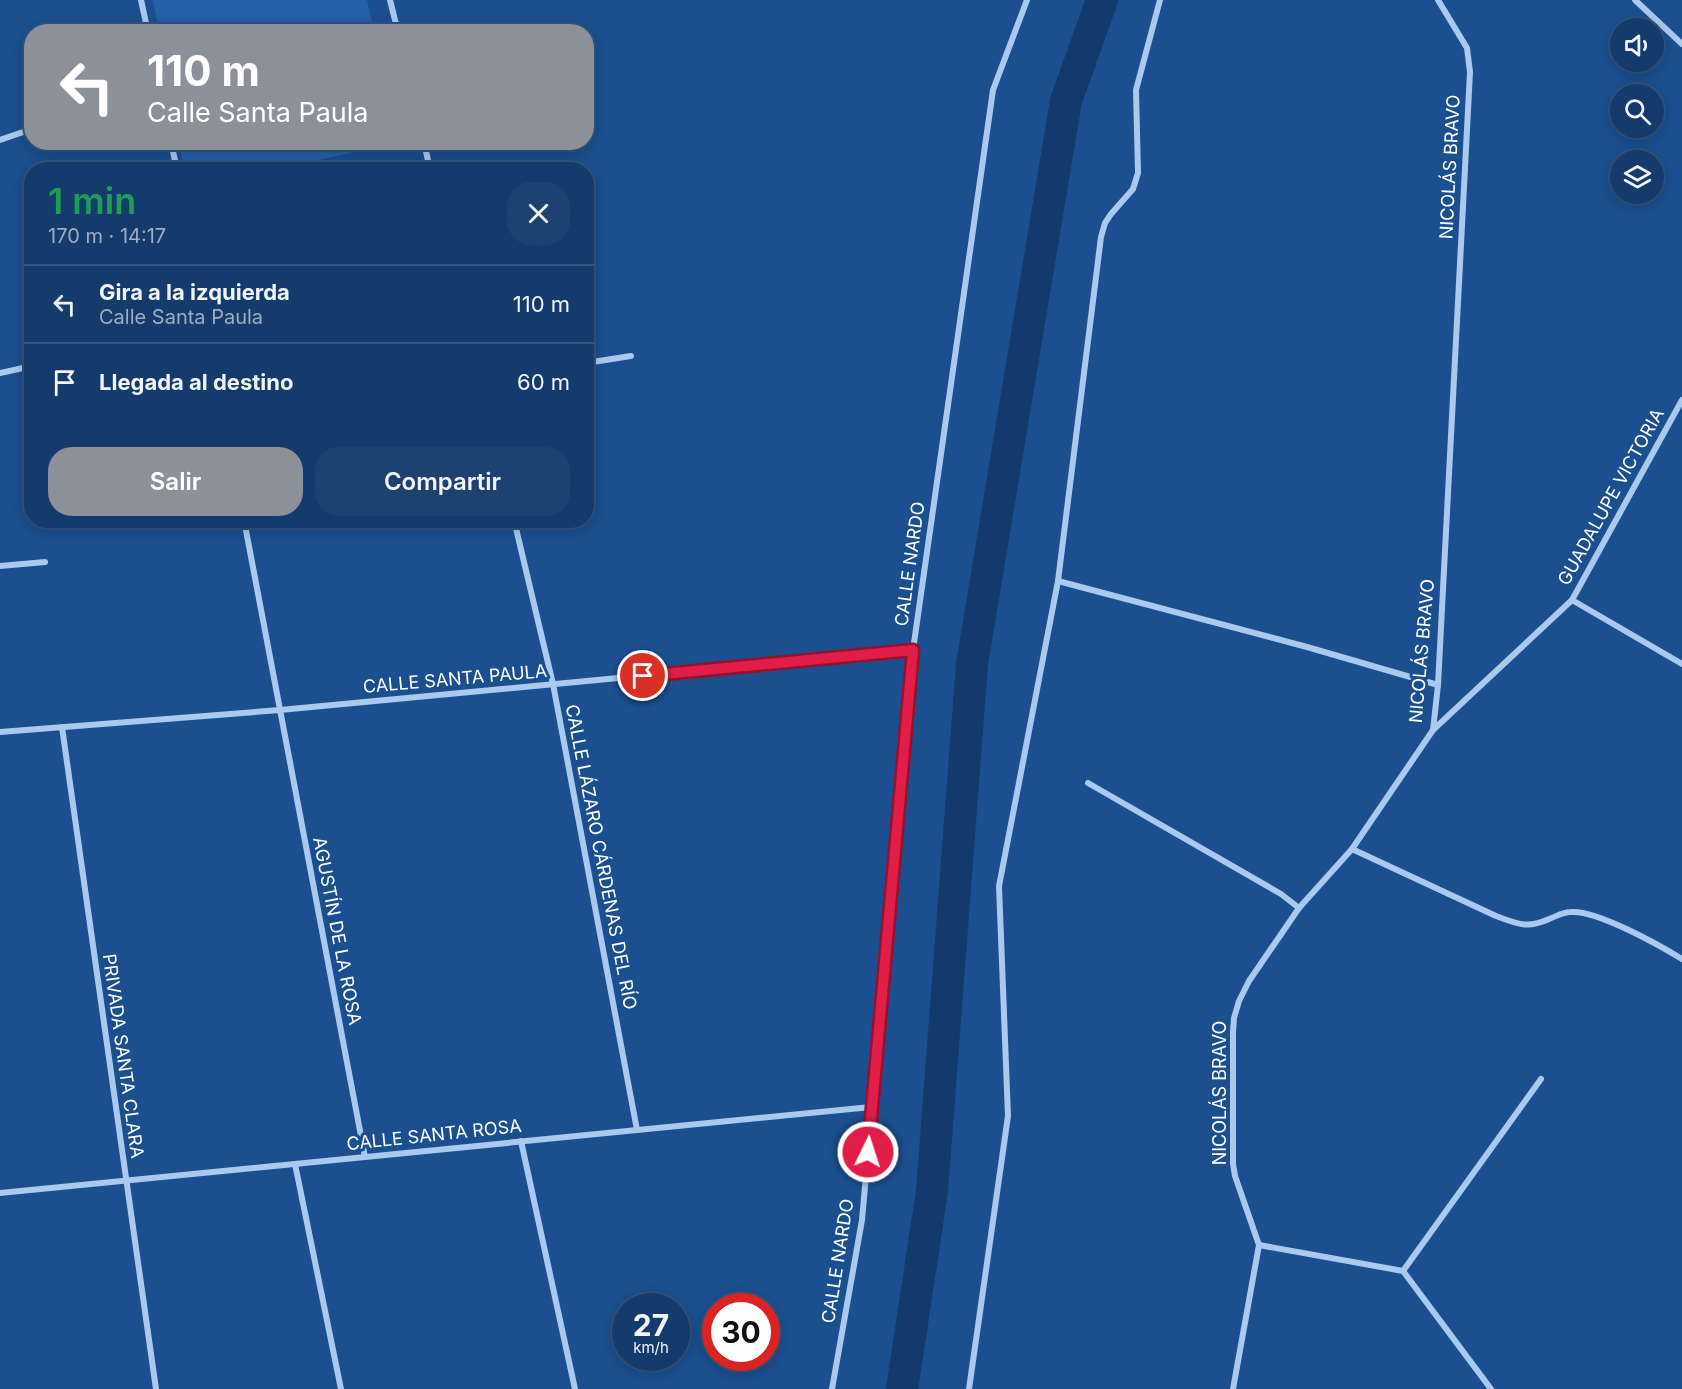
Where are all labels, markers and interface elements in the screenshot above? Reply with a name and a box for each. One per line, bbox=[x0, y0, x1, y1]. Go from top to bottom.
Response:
map controls bbox=[1610, 18, 1664, 204]
button: sound bbox=[1610, 18, 1664, 72]
text: 110 m bbox=[147, 45, 260, 96]
icon: left bbox=[48, 48, 126, 126]
button: search bbox=[1610, 84, 1664, 138]
street label: NICOLÁS BRAVO bbox=[1434, 94, 1464, 240]
text: Calle Santa Paula bbox=[147, 96, 369, 129]
button: layers bbox=[1610, 150, 1664, 204]
text: 1 min bbox=[48, 179, 136, 223]
button: close bbox=[507, 182, 570, 245]
text: 170 m · 14:17 bbox=[48, 224, 166, 248]
text: Gira a la izquierda bbox=[99, 279, 290, 305]
icon: left bbox=[48, 288, 81, 321]
text: 110 m bbox=[513, 291, 570, 317]
text: Calle Santa Paula bbox=[99, 305, 263, 329]
icon: arrive bbox=[48, 366, 81, 399]
text: Llegada al destino bbox=[99, 369, 293, 395]
text: 60 m bbox=[517, 369, 570, 395]
street label: GUADALUPE VICTORIA bbox=[1553, 405, 1668, 589]
button: Salir bbox=[48, 447, 303, 516]
button: Compartir bbox=[315, 447, 570, 516]
street label: CALLE NARDO bbox=[890, 500, 929, 628]
street label: NICOLÁS BRAVO bbox=[1404, 578, 1438, 724]
pin bbox=[617, 650, 668, 701]
icon: arrive bbox=[626, 659, 659, 692]
street label: CALLE SANTA PAULA bbox=[362, 660, 548, 697]
street label: CALLE LÁZARO CÁRDENAS DEL RÍO bbox=[562, 702, 642, 1011]
street label: AGUSTÍN DE LA ROSA bbox=[309, 835, 367, 1027]
street label: PRIVADA SANTA CLARA bbox=[99, 952, 148, 1160]
street label: NICOLÁS BRAVO bbox=[1208, 1021, 1230, 1165]
street label: CALLE SANTA ROSA bbox=[345, 1115, 523, 1154]
position arrow bbox=[836, 1120, 900, 1184]
street label: CALLE NARDO bbox=[817, 1197, 858, 1325]
speed limit sign: 30 bbox=[702, 1293, 780, 1371]
text: 27 bbox=[633, 1307, 669, 1343]
text: km/h bbox=[633, 1338, 669, 1357]

